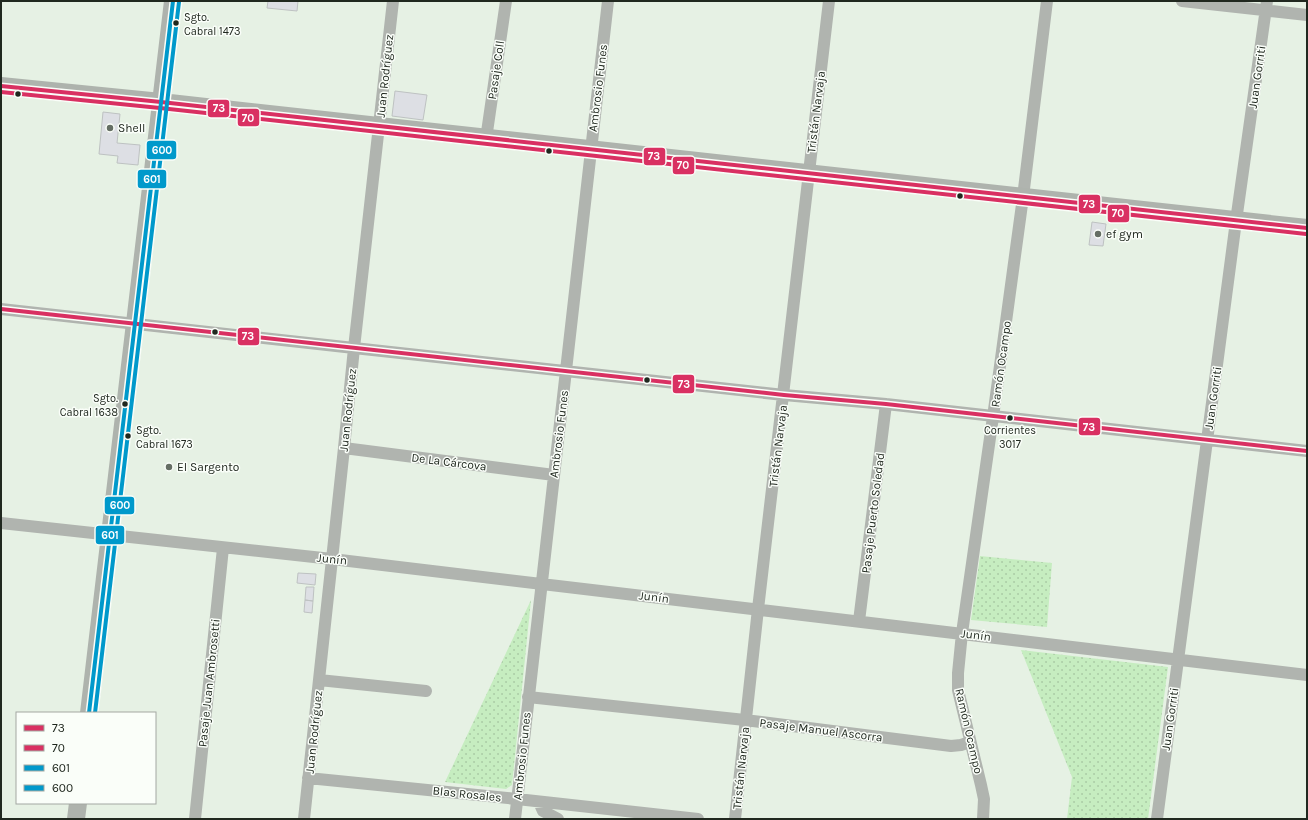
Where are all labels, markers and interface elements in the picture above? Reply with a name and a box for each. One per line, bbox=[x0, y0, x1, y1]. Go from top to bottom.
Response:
place label: Sgto. Cabral 1473 bbox=[184, 11, 240, 38]
marker: Sgto. Cabral 1473 bbox=[171, 18, 181, 28]
street label: Juan Rodríguez bbox=[374, 33, 396, 118]
street label: Pasaje Coll bbox=[485, 40, 507, 100]
street label: Ambrosio Funes bbox=[586, 43, 610, 133]
street label: Juan Gorriti bbox=[1246, 45, 1268, 109]
street label: Tristán Narvaja bbox=[804, 70, 828, 154]
unlabelled marker bbox=[13, 89, 23, 99]
line badge: 73 bbox=[207, 99, 230, 118]
text: 73 bbox=[213, 102, 225, 115]
line badge: 70 bbox=[237, 108, 260, 127]
text: 70 bbox=[242, 112, 254, 125]
place label: Shell bbox=[118, 121, 145, 135]
marker: Shell bbox=[105, 123, 115, 133]
line badge: 600 bbox=[146, 140, 177, 160]
text: 600 bbox=[152, 144, 172, 157]
unlabelled marker bbox=[544, 146, 554, 156]
line badge: 73 bbox=[643, 147, 666, 166]
text: 73 bbox=[648, 150, 660, 163]
line badge: 70 bbox=[672, 156, 695, 175]
text: 70 bbox=[677, 159, 689, 172]
line badge: 601 bbox=[137, 169, 167, 189]
text: 601 bbox=[143, 173, 161, 186]
unlabelled marker bbox=[955, 191, 965, 201]
line badge: 73 bbox=[1078, 194, 1101, 214]
text: 73 bbox=[1083, 198, 1095, 211]
line badge: 70 bbox=[1107, 204, 1130, 223]
text: 70 bbox=[1112, 207, 1124, 220]
place label: ef gym bbox=[1106, 227, 1143, 241]
marker: ef gym bbox=[1093, 229, 1103, 239]
street label: Ramón Ocampo bbox=[988, 320, 1014, 408]
unlabelled marker bbox=[210, 327, 220, 337]
line badge: 73 bbox=[237, 327, 260, 346]
text: 73 bbox=[242, 330, 254, 343]
street label: Juan Gorriti bbox=[1202, 366, 1224, 430]
street label: Juan Rodríguez bbox=[337, 367, 359, 452]
line badge: 73 bbox=[672, 374, 695, 394]
unlabelled marker bbox=[642, 375, 652, 385]
text: 73 bbox=[678, 378, 690, 391]
street label: Ambrosio Funes bbox=[547, 389, 571, 479]
place label: Sgto. Cabral 1638 bbox=[60, 392, 118, 419]
marker: Sgto. Cabral 1638 bbox=[120, 399, 130, 409]
street label: Tristán Narvaja bbox=[766, 404, 790, 488]
marker: Corrientes 3017 bbox=[1005, 413, 1015, 423]
line badge: 73 bbox=[1078, 417, 1101, 436]
text: 73 bbox=[1083, 421, 1095, 434]
place label: Sgto. Cabral 1673 bbox=[136, 424, 193, 451]
place label: Corrientes 3017 bbox=[984, 424, 1036, 451]
marker: Sgto. Cabral 1673 bbox=[123, 431, 133, 441]
street label: De La Cárcova bbox=[411, 450, 487, 474]
street label: Pasaje Puerto Soledad bbox=[859, 452, 887, 574]
place label: El Sargento bbox=[177, 460, 239, 474]
marker: El Sargento bbox=[164, 462, 174, 472]
line badge: 600 bbox=[104, 496, 135, 515]
text: 600 bbox=[110, 499, 130, 512]
line badge: 601 bbox=[95, 525, 125, 545]
text: 601 bbox=[101, 529, 119, 542]
street label: Junín bbox=[316, 550, 348, 568]
street label: Junín bbox=[638, 588, 670, 606]
street label: Pasaje Juan Ambrosetti bbox=[195, 618, 223, 748]
street label: Junín bbox=[960, 626, 992, 644]
street label: Ramón Ocampo bbox=[952, 687, 986, 775]
street label: Juan Gorriti bbox=[1159, 687, 1181, 751]
street label: Juan Rodríguez bbox=[303, 689, 325, 774]
street label: Ambrosio Funes bbox=[510, 711, 534, 801]
legend bbox=[16, 712, 156, 804]
street label: Pasaje Manuel Ascorra bbox=[759, 716, 883, 744]
text: 73 bbox=[52, 721, 65, 735]
street label: Tristán Narvaja bbox=[730, 726, 752, 810]
text: 70 bbox=[52, 741, 65, 755]
text: 601 bbox=[52, 761, 70, 775]
text: 600 bbox=[52, 781, 73, 795]
street label: Blas Rosales bbox=[432, 783, 502, 805]

